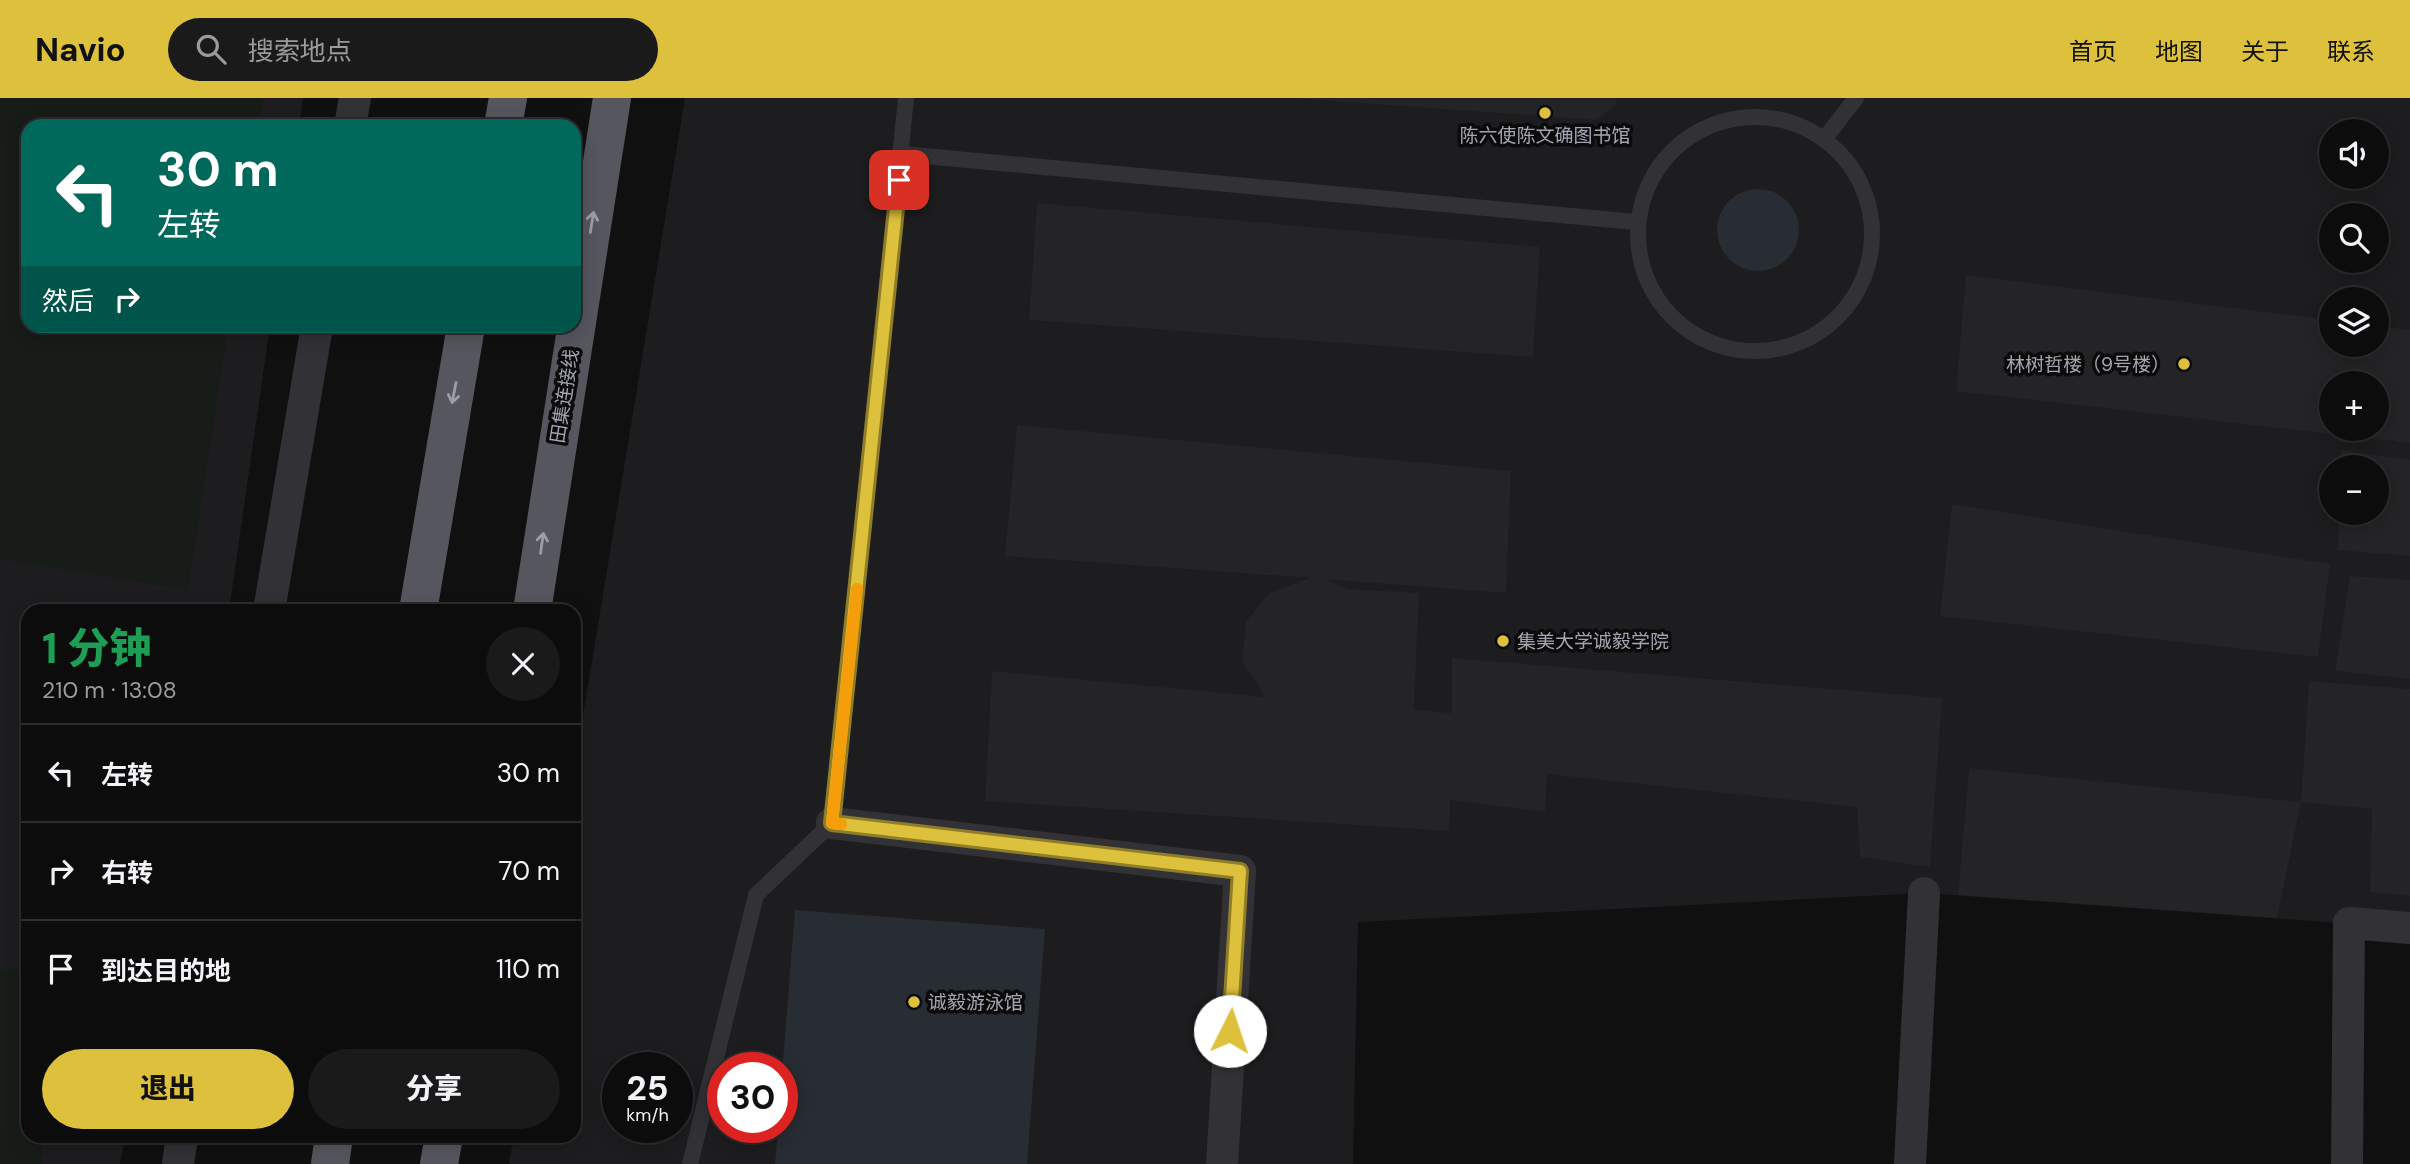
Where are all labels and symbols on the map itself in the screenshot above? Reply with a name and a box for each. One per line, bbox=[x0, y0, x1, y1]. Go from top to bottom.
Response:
marker: 陈六使陈文确图书馆 bbox=[1537, 105, 1553, 121]
place label: 陈六使陈文确图书馆 bbox=[1459, 123, 1631, 148]
pin bbox=[869, 150, 929, 210]
one-way arrow bbox=[586, 211, 599, 234]
street label: 田集连接线 bbox=[545, 347, 584, 445]
place label: 林树哲楼（9号楼） bbox=[2006, 352, 2170, 377]
marker: 林树哲楼（9号楼） bbox=[2176, 356, 2192, 372]
one-way arrow bbox=[446, 381, 460, 404]
one-way arrow bbox=[536, 532, 549, 555]
place label: 集美大学诚毅学院 bbox=[1517, 629, 1669, 654]
marker: 集美大学诚毅学院 bbox=[1495, 633, 1511, 649]
place label: 诚毅游泳馆 bbox=[928, 990, 1023, 1015]
marker: 诚毅游泳馆 bbox=[906, 994, 922, 1010]
position arrow bbox=[1193, 994, 1267, 1068]
speed limit sign: 30 bbox=[707, 1052, 798, 1143]

